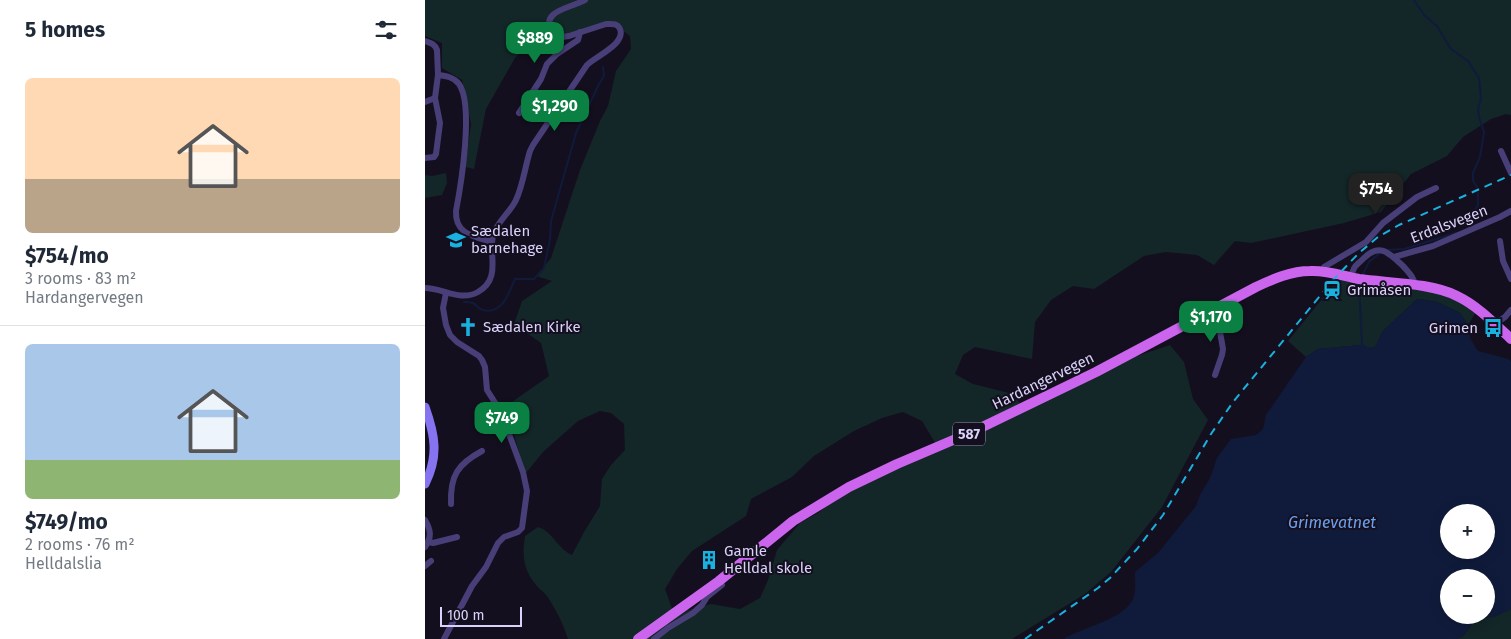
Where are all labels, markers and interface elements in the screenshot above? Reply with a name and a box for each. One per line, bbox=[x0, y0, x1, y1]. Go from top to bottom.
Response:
icon: filters bbox=[372, 16, 400, 44]
text: 5 homes bbox=[25, 17, 105, 43]
pin: $889 bbox=[505, 22, 565, 64]
text: $889 bbox=[517, 28, 553, 47]
pin: $1,290 bbox=[514, 90, 596, 132]
text: $1,290 bbox=[532, 96, 578, 115]
icon: home bbox=[168, 111, 258, 201]
pin: $754 bbox=[1346, 172, 1406, 215]
text: $754 bbox=[1359, 179, 1393, 198]
street label: Erdalsvegen bbox=[1408, 201, 1490, 247]
place label: Sædalen barnehage bbox=[471, 222, 543, 257]
school or university icon: Sædalen barnehage bbox=[445, 229, 467, 251]
text: $754/mo bbox=[25, 243, 109, 269]
text: 3 rooms · 83 m² bbox=[25, 269, 136, 288]
station icon: Grimåsen bbox=[1321, 279, 1343, 301]
place label: Grimåsen bbox=[1347, 281, 1411, 299]
text: Hardangervegen bbox=[25, 288, 144, 307]
pin: $1,170 bbox=[1170, 300, 1252, 343]
text: $1,170 bbox=[1190, 307, 1232, 326]
church icon: Sædalen Kirke bbox=[457, 316, 479, 338]
bus stop icon: Grimen bbox=[1482, 317, 1504, 339]
place label: Sædalen Kirke bbox=[483, 318, 581, 336]
place label: Grimen bbox=[1429, 319, 1478, 337]
street label: Hardangervegen bbox=[989, 349, 1097, 413]
icon: home bbox=[168, 376, 258, 466]
pin: $749 bbox=[472, 402, 532, 444]
text: $749 bbox=[486, 408, 519, 427]
road number: 587 bbox=[953, 422, 985, 446]
map controls bbox=[1440, 504, 1495, 624]
button: + bbox=[1440, 504, 1495, 559]
text: $749/mo bbox=[25, 509, 108, 535]
water label: Grimevatnet bbox=[1288, 513, 1376, 532]
text: 2 rooms · 76 m² bbox=[25, 535, 135, 554]
place label: Gamle Helldal skole bbox=[724, 542, 812, 577]
building icon: Gamle Helldal skole bbox=[698, 549, 720, 571]
text: Helldalslia bbox=[25, 554, 102, 573]
button: − bbox=[1440, 569, 1495, 624]
scale bar bbox=[440, 604, 523, 627]
text: 100 m bbox=[447, 607, 484, 624]

